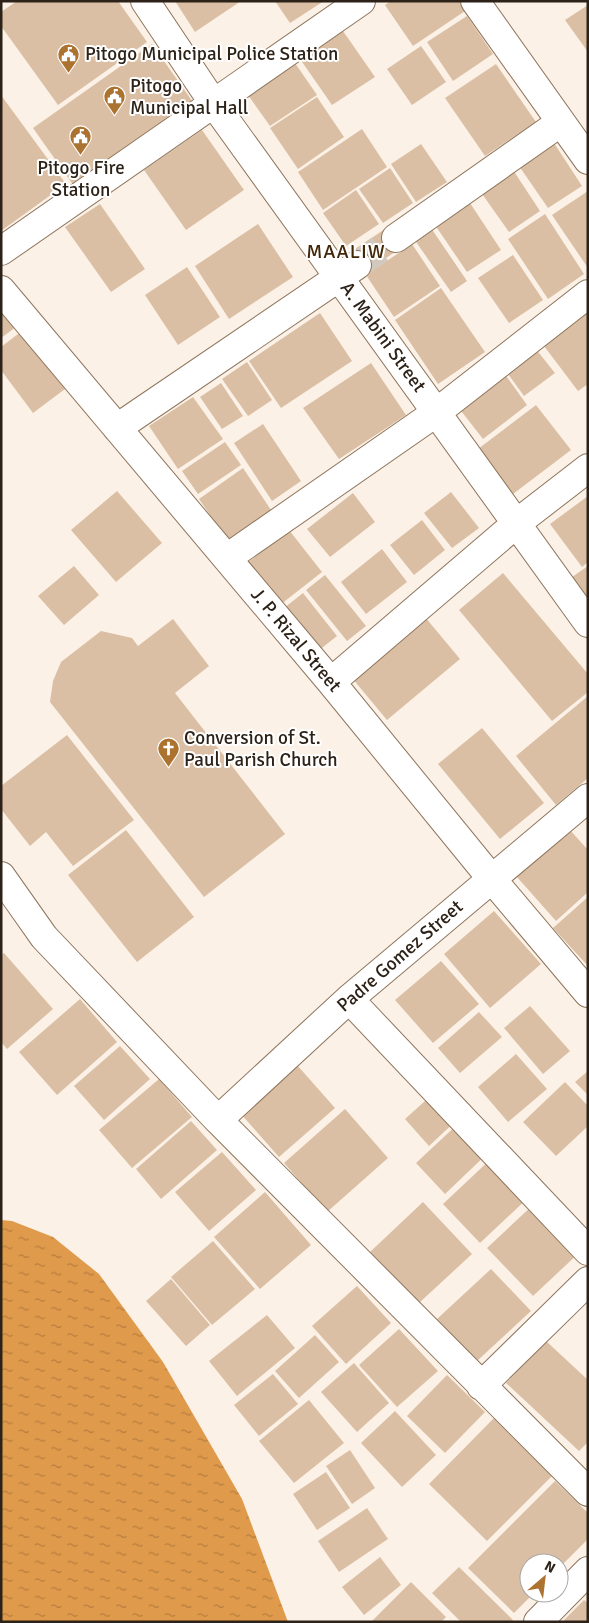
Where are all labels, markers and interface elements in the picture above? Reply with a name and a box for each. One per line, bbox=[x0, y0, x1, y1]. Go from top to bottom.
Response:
public building icon: Pitogo Municipal Police Station bbox=[57, 42, 81, 73]
place label: Pitogo Municipal Police Station bbox=[85, 42, 338, 66]
place label: Pitogo Municipal Hall bbox=[130, 74, 248, 120]
public building icon: Pitogo Municipal Hall bbox=[102, 85, 126, 116]
public building icon: Pitogo Fire Station bbox=[69, 125, 93, 156]
place label: Pitogo Fire Station bbox=[37, 156, 125, 202]
district label: MAALIW bbox=[306, 239, 386, 264]
street label: A. Mabini Street bbox=[335, 277, 431, 397]
street label: J. P. Rizal Street bbox=[245, 583, 347, 697]
place label: Conversion of St. Paul Parish Church bbox=[184, 726, 338, 772]
church icon: Conversion of St. Paul Parish Church bbox=[156, 737, 180, 768]
street label: Padre Gomez Street bbox=[332, 894, 468, 1017]
north arrow bbox=[519, 1553, 569, 1603]
text: N bbox=[542, 1557, 558, 1577]

